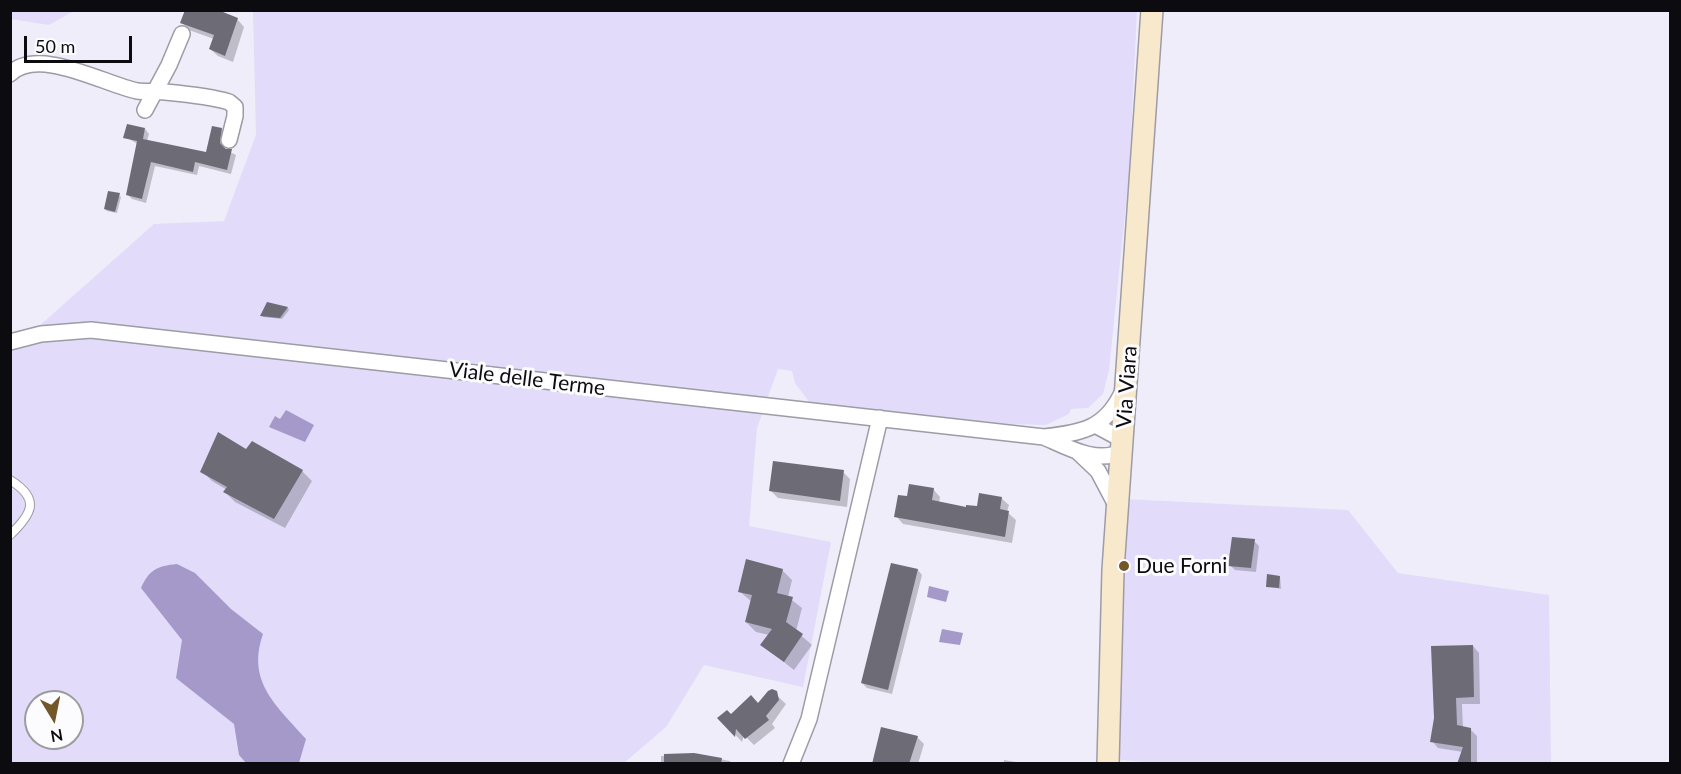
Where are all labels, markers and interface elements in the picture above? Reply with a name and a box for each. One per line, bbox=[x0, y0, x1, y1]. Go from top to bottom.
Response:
scale bar bbox=[27, 24, 135, 62]
text: 50 m bbox=[35, 35, 75, 57]
street label: Via Viara bbox=[1112, 345, 1142, 429]
street label: Viale delle Terme bbox=[447, 357, 607, 401]
place label: Due Forni bbox=[1136, 553, 1227, 579]
marker: Due Forni bbox=[1117, 559, 1131, 573]
north arrow bbox=[24, 690, 84, 750]
text: N bbox=[49, 726, 65, 747]

